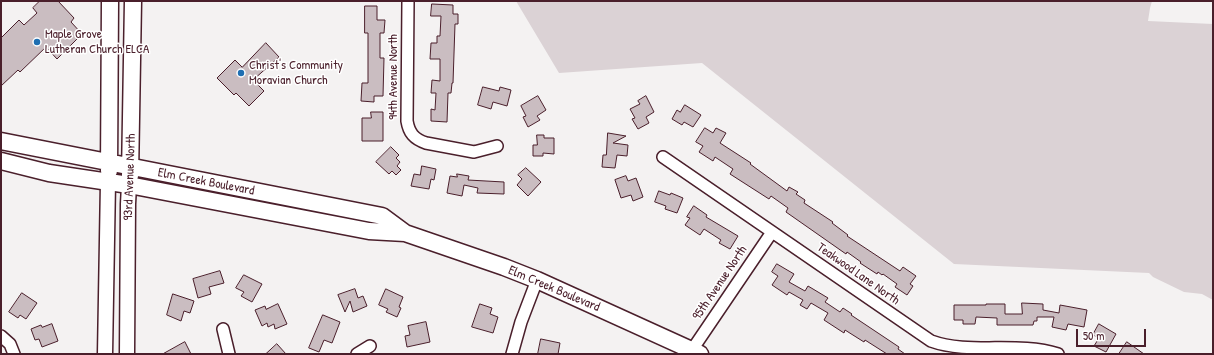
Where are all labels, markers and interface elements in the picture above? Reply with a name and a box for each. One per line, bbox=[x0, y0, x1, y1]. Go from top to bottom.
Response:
place label: Maple Grove Lutheran Church ELCA bbox=[45, 27, 149, 58]
street label: 94th Avenue North bbox=[386, 34, 402, 120]
marker: Maple Grove Lutheran Church ELCA bbox=[32, 37, 42, 47]
place label: Christ's Community Moravian Church bbox=[249, 58, 343, 89]
marker: Christ's Community Moravian Church bbox=[236, 68, 246, 78]
street label: 93rd Avenue North bbox=[121, 133, 139, 221]
street label: Elm Creek Boulevard bbox=[156, 165, 256, 199]
street label: Teakwood Lane North bbox=[814, 240, 902, 308]
street label: 95th Avenue North bbox=[689, 243, 751, 323]
street label: Elm Creek Boulevard bbox=[506, 263, 602, 315]
scale bar bbox=[1078, 321, 1148, 347]
text: 50 m bbox=[1083, 327, 1104, 344]

